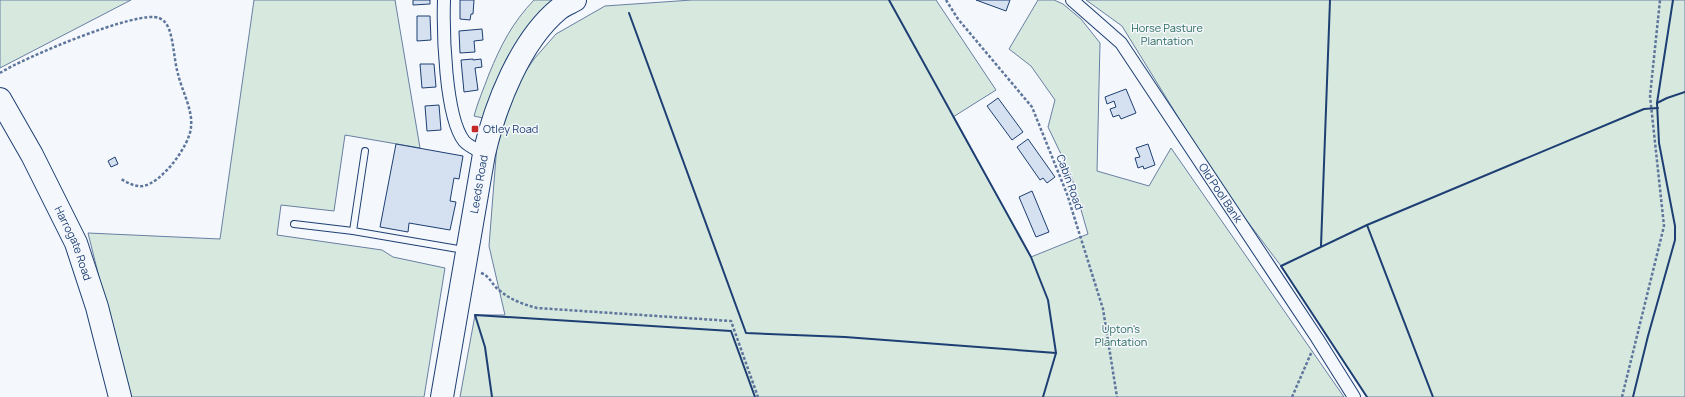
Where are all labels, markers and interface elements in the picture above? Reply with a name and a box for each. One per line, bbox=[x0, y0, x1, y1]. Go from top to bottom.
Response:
park label: Horse Pasture Plantation bbox=[1131, 20, 1203, 48]
place label: Otley Road bbox=[483, 121, 538, 136]
marker: Otley Road bbox=[470, 124, 480, 134]
street label: Cabin Road bbox=[1054, 152, 1087, 212]
street label: Leeds Road bbox=[466, 154, 491, 214]
street label: Old Pool Bank bbox=[1196, 160, 1246, 226]
street label: Harrogate Road bbox=[52, 203, 96, 282]
park label: Upton's Plantation bbox=[1095, 321, 1147, 349]

